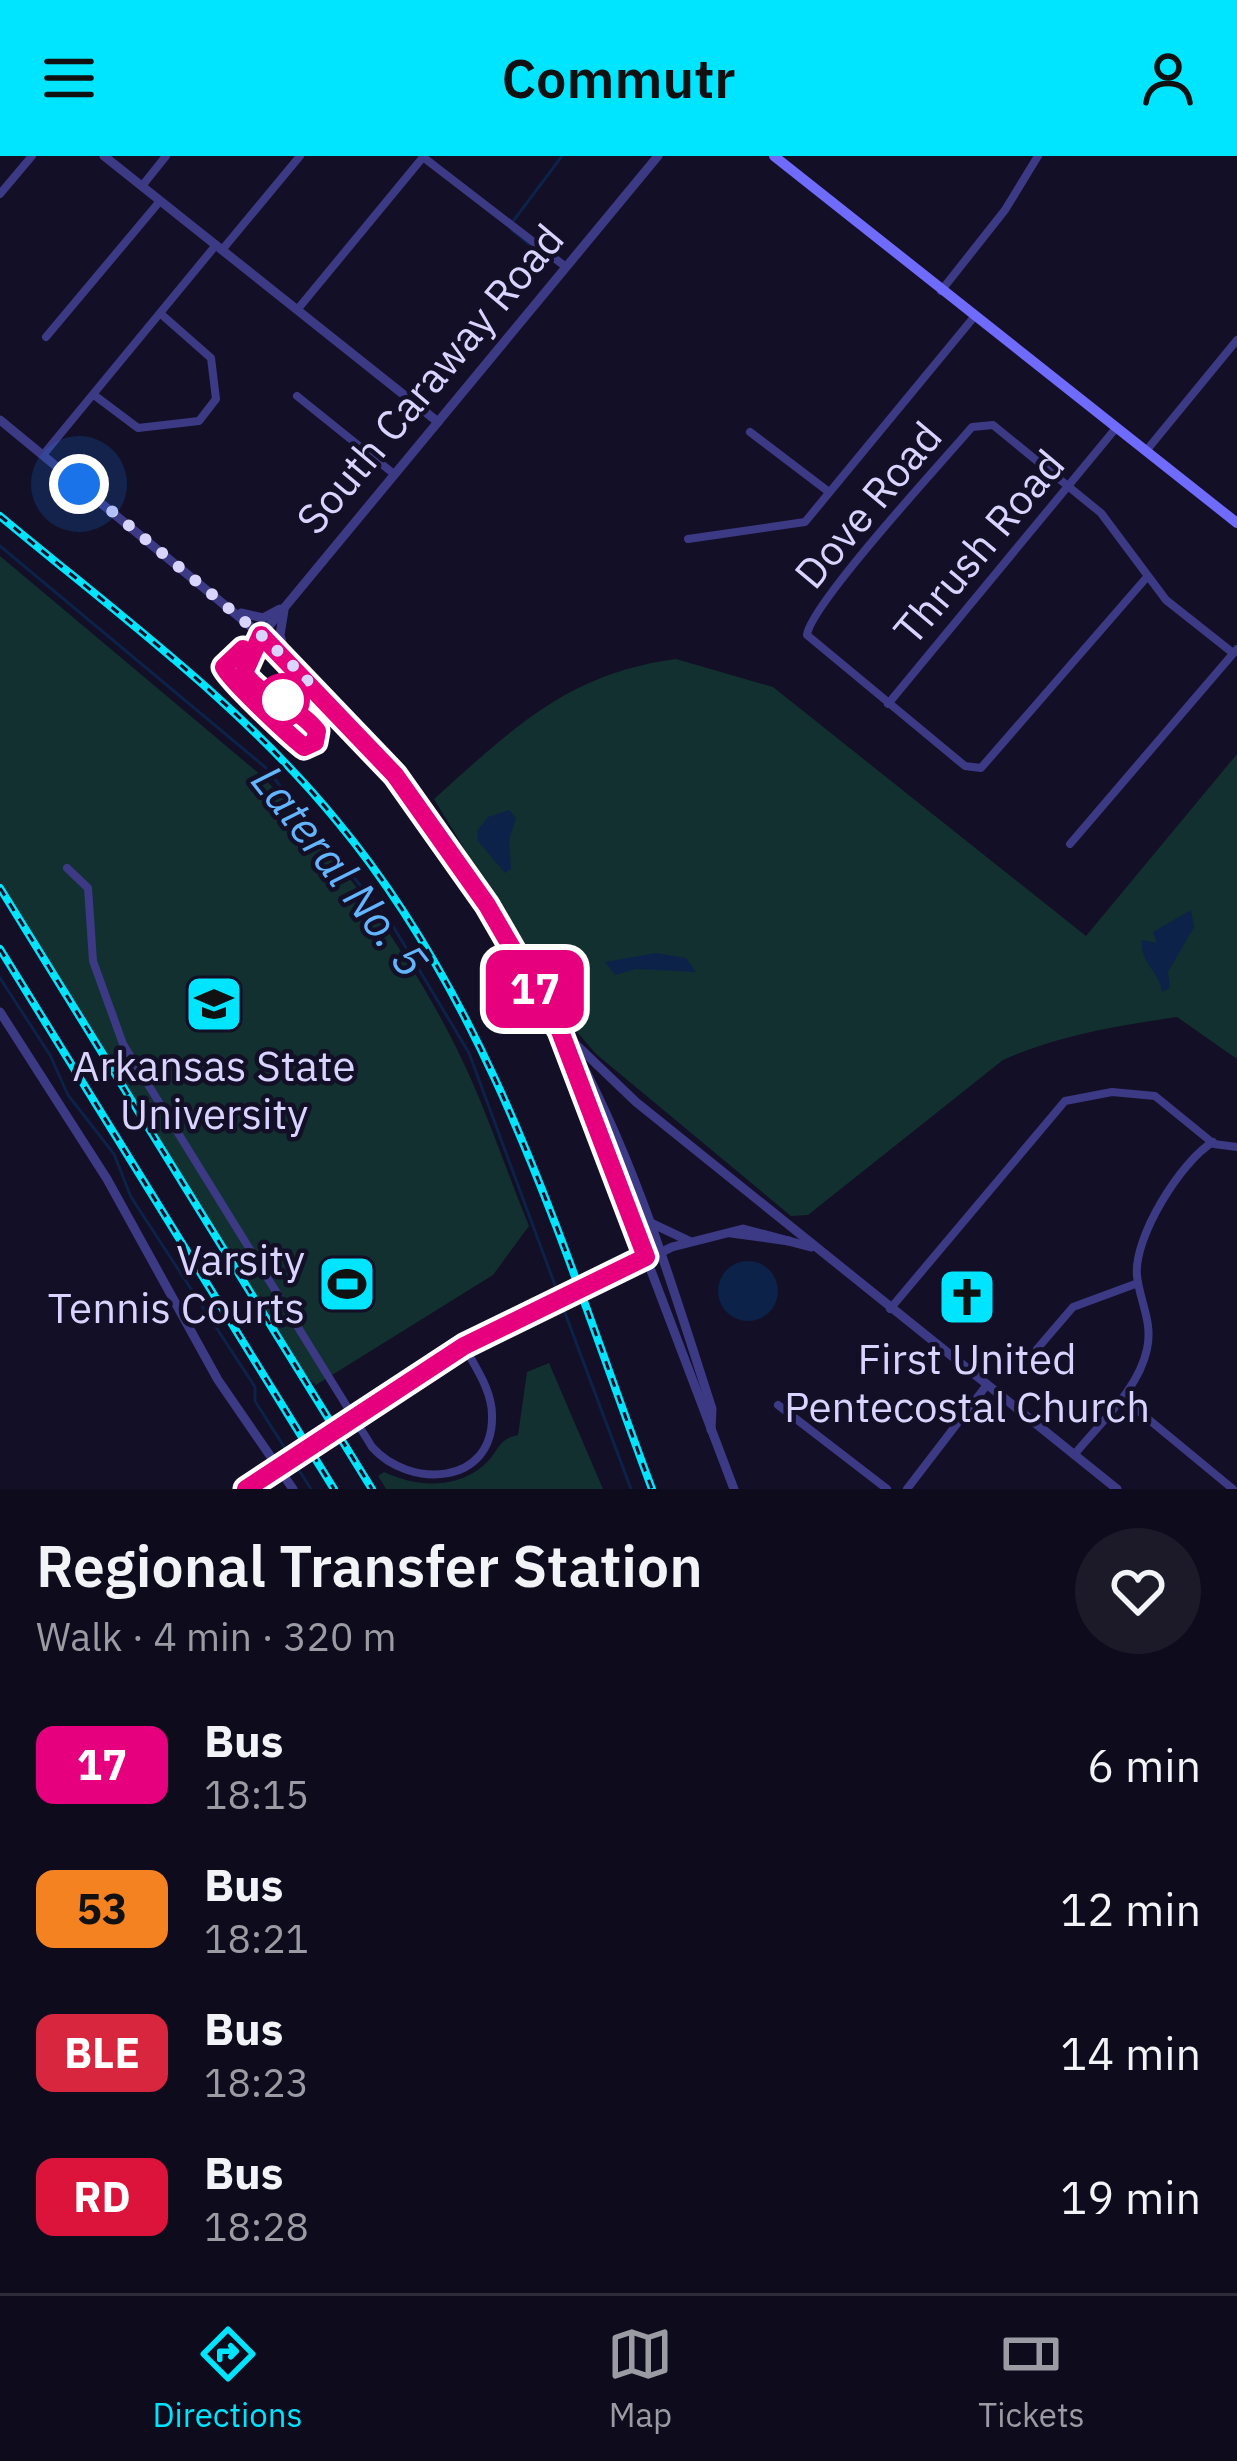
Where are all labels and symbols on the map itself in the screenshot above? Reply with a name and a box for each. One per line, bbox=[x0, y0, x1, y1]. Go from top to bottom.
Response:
street label: South Caraway Road bbox=[284, 212, 575, 545]
street label: Dove Road bbox=[782, 410, 953, 599]
street label: Thrush Road bbox=[881, 438, 1076, 655]
your location bbox=[49, 454, 109, 514]
unlabelled marker bbox=[258, 675, 308, 725]
water label: Lateral No. 5 bbox=[240, 753, 442, 988]
line badge: 17 bbox=[481, 950, 589, 1028]
school or university icon: Arkansas State University bbox=[183, 973, 245, 1035]
place label: Arkansas State University bbox=[73, 1038, 356, 1141]
place label: Varsity Tennis Courts bbox=[48, 1232, 305, 1335]
sports icon: Varsity Tennis Courts bbox=[316, 1253, 378, 1315]
church icon: First United Pentecostal Church bbox=[936, 1266, 998, 1328]
place label: First United Pentecostal Church bbox=[784, 1331, 1150, 1434]

